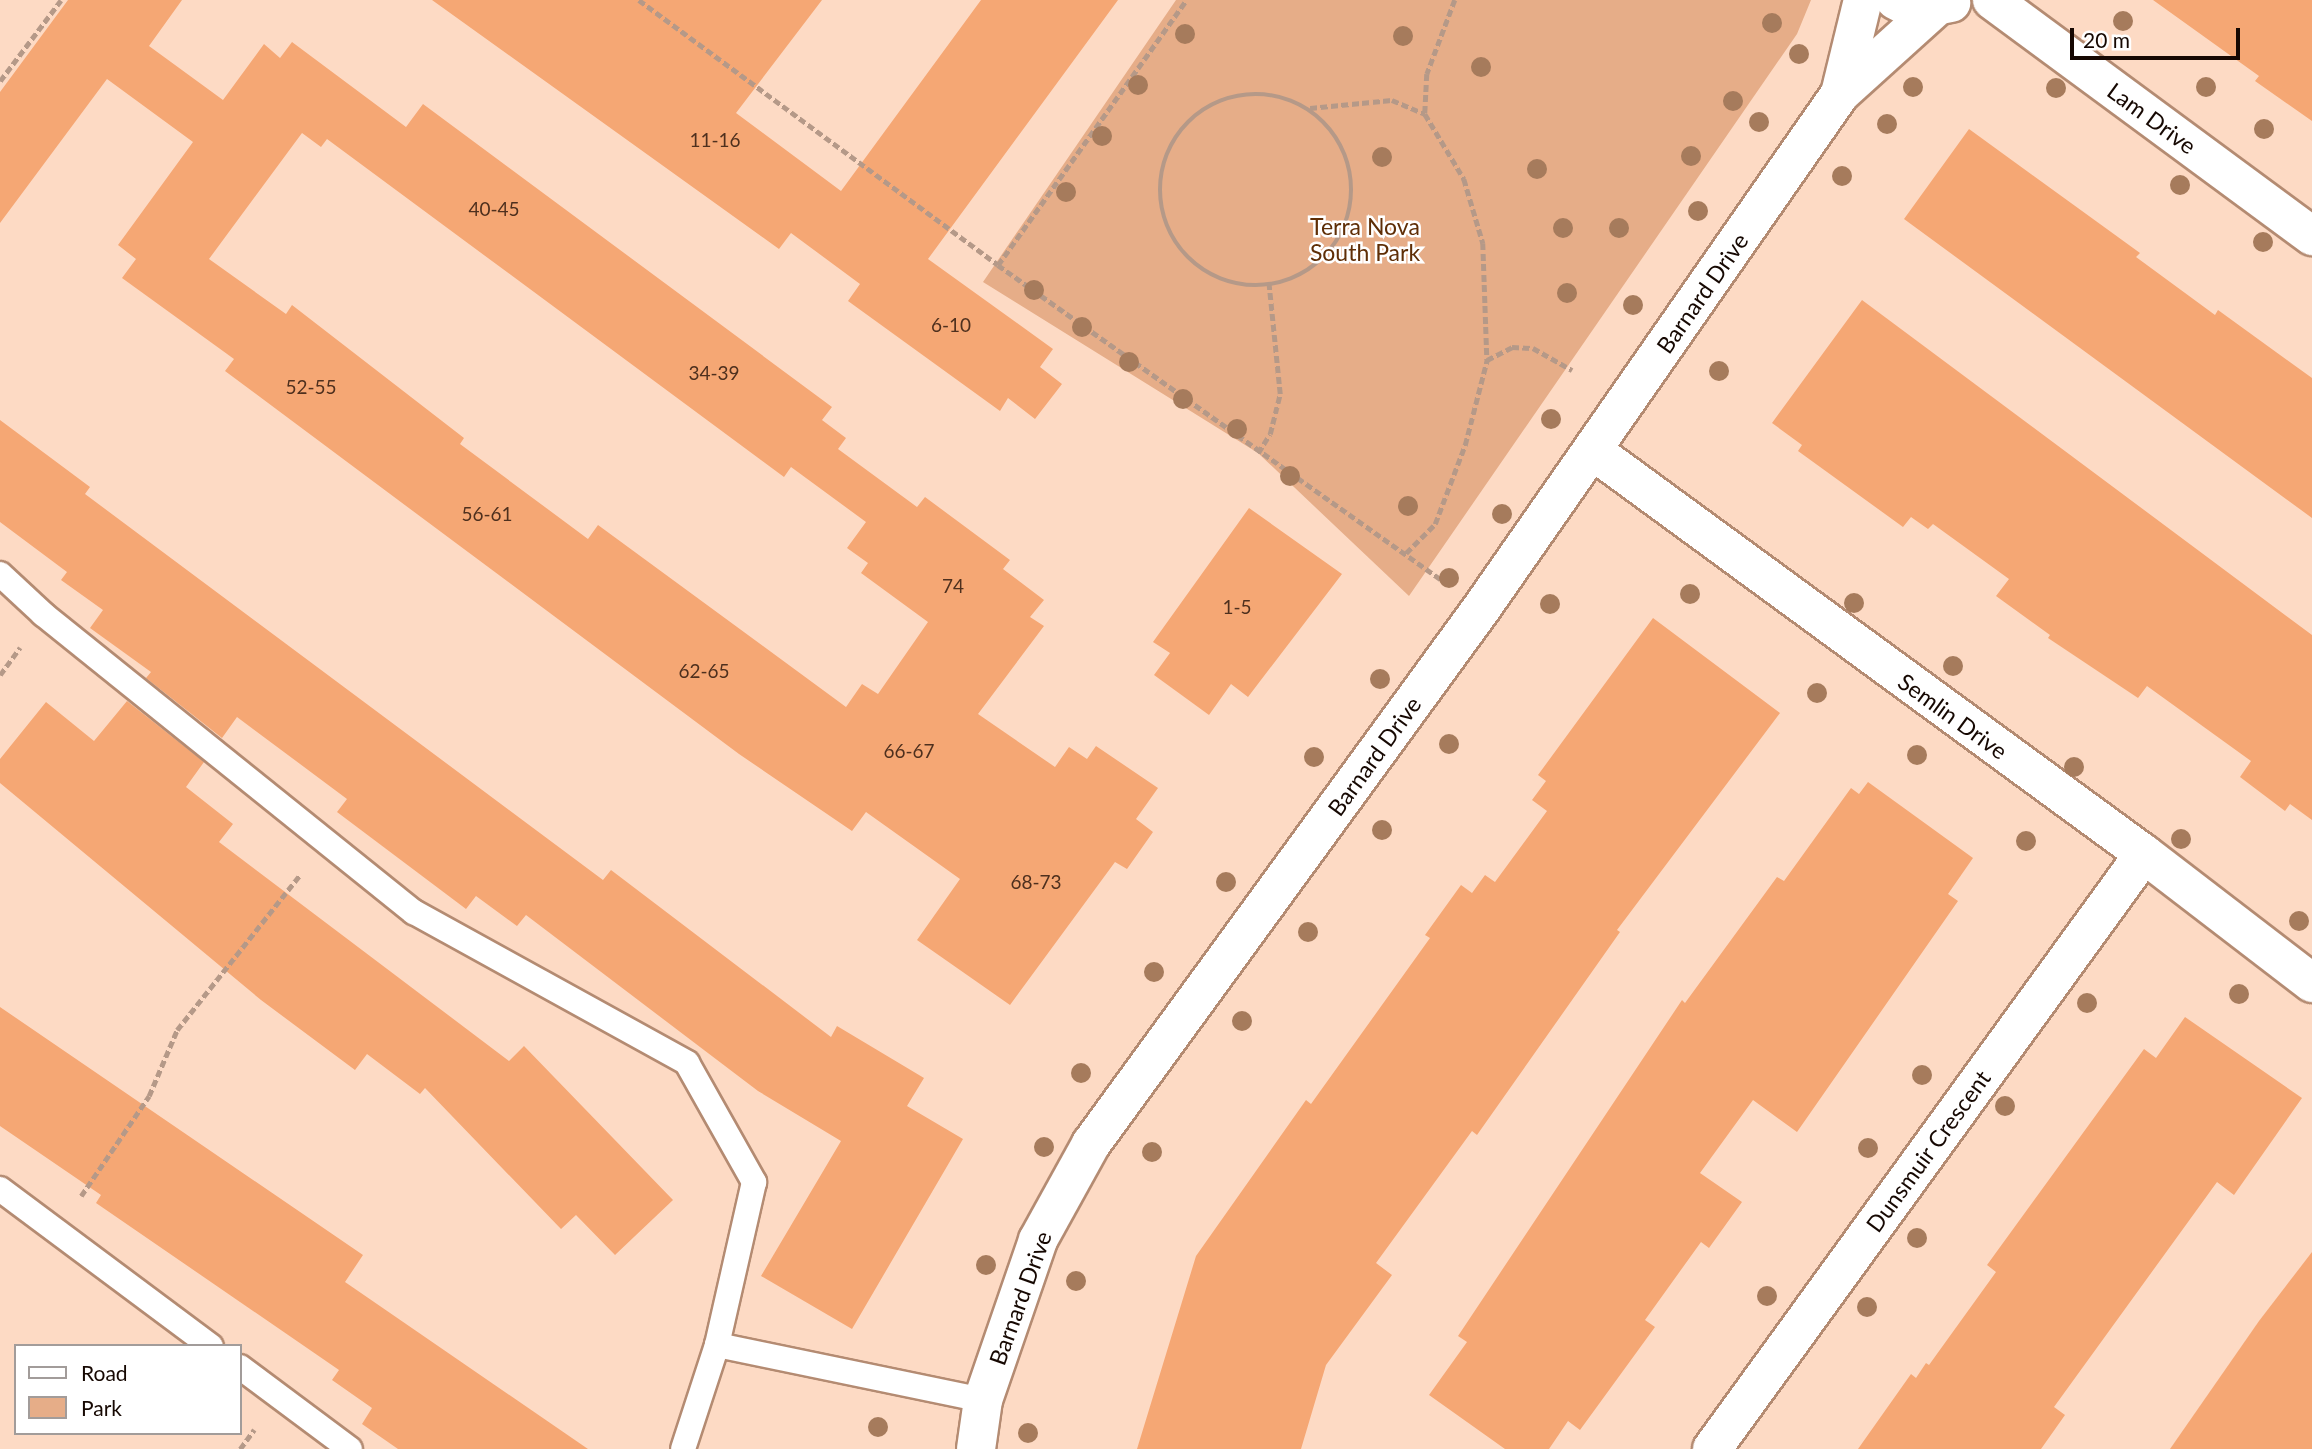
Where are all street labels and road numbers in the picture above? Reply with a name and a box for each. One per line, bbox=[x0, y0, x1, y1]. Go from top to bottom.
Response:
street label: Lam Drive bbox=[2102, 77, 2202, 159]
street label: Barnard Drive bbox=[1650, 228, 1754, 358]
street label: Semlin Drive bbox=[1893, 667, 2013, 765]
street label: Barnard Drive bbox=[1322, 691, 1426, 821]
street label: Dunsmuir Crescent bbox=[1860, 1065, 1996, 1237]
street label: Barnard Drive bbox=[983, 1227, 1057, 1369]

